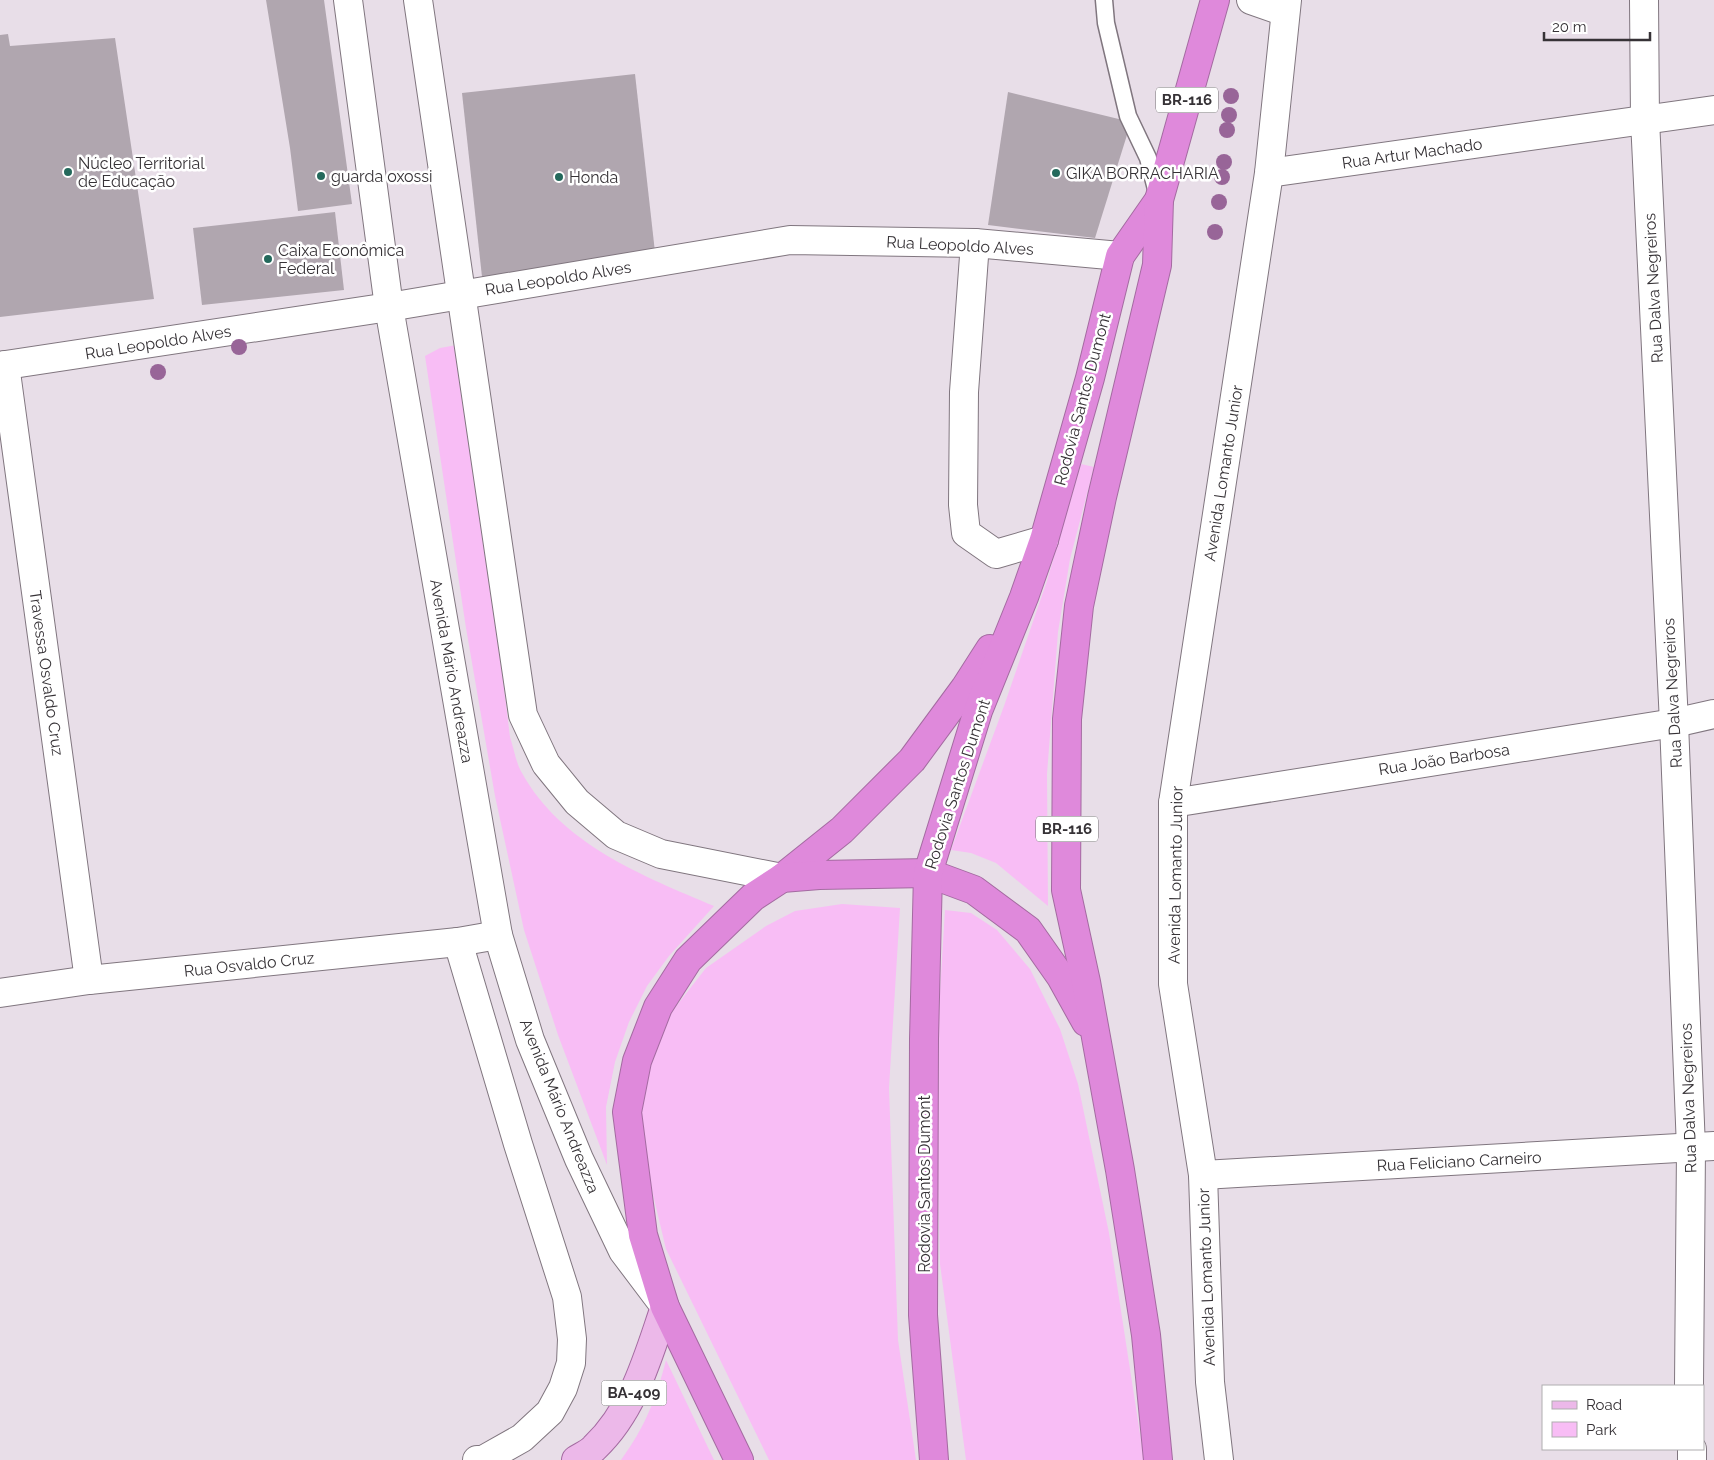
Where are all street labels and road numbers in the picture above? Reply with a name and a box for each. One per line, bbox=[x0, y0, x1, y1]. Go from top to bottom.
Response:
road number: BR-116 bbox=[1156, 88, 1218, 112]
street label: Rua Artur Machado bbox=[1341, 134, 1484, 173]
street label: Rua Dalva Negreiros bbox=[1640, 212, 1667, 364]
street label: Rua Leopoldo Alves bbox=[886, 232, 1035, 259]
street label: Rua Leopoldo Alves bbox=[484, 258, 633, 299]
street label: Rodovia Santos Dumont bbox=[1050, 310, 1115, 487]
street label: Rua Leopoldo Alves bbox=[84, 322, 233, 363]
street label: Avenida Lomanto Junior bbox=[1200, 383, 1247, 563]
street label: Avenida Mário Andreazza bbox=[426, 578, 477, 765]
street label: Travessa Osvaldo Cruz bbox=[25, 589, 68, 757]
street label: Rua Dalva Negreiros bbox=[1659, 617, 1686, 769]
street label: Rodovia Santos Dumont bbox=[921, 696, 994, 872]
street label: Rua João Barbosa bbox=[1377, 740, 1511, 779]
street label: Avenida Lomanto Junior bbox=[1164, 785, 1187, 964]
road number: BR-116 bbox=[1036, 816, 1098, 842]
street label: Rua Osvaldo Cruz bbox=[183, 948, 315, 981]
street label: Avenida Mário Andreazza bbox=[516, 1016, 603, 1196]
street label: Rua Dalva Negreiros bbox=[1676, 1022, 1701, 1173]
street label: Rodovia Santos Dumont bbox=[915, 1095, 934, 1273]
street label: Rua Feliciano Carneiro bbox=[1376, 1148, 1542, 1175]
street label: Avenida Lomanto Junior bbox=[1194, 1187, 1219, 1366]
road number: BA-409 bbox=[602, 1380, 666, 1406]

